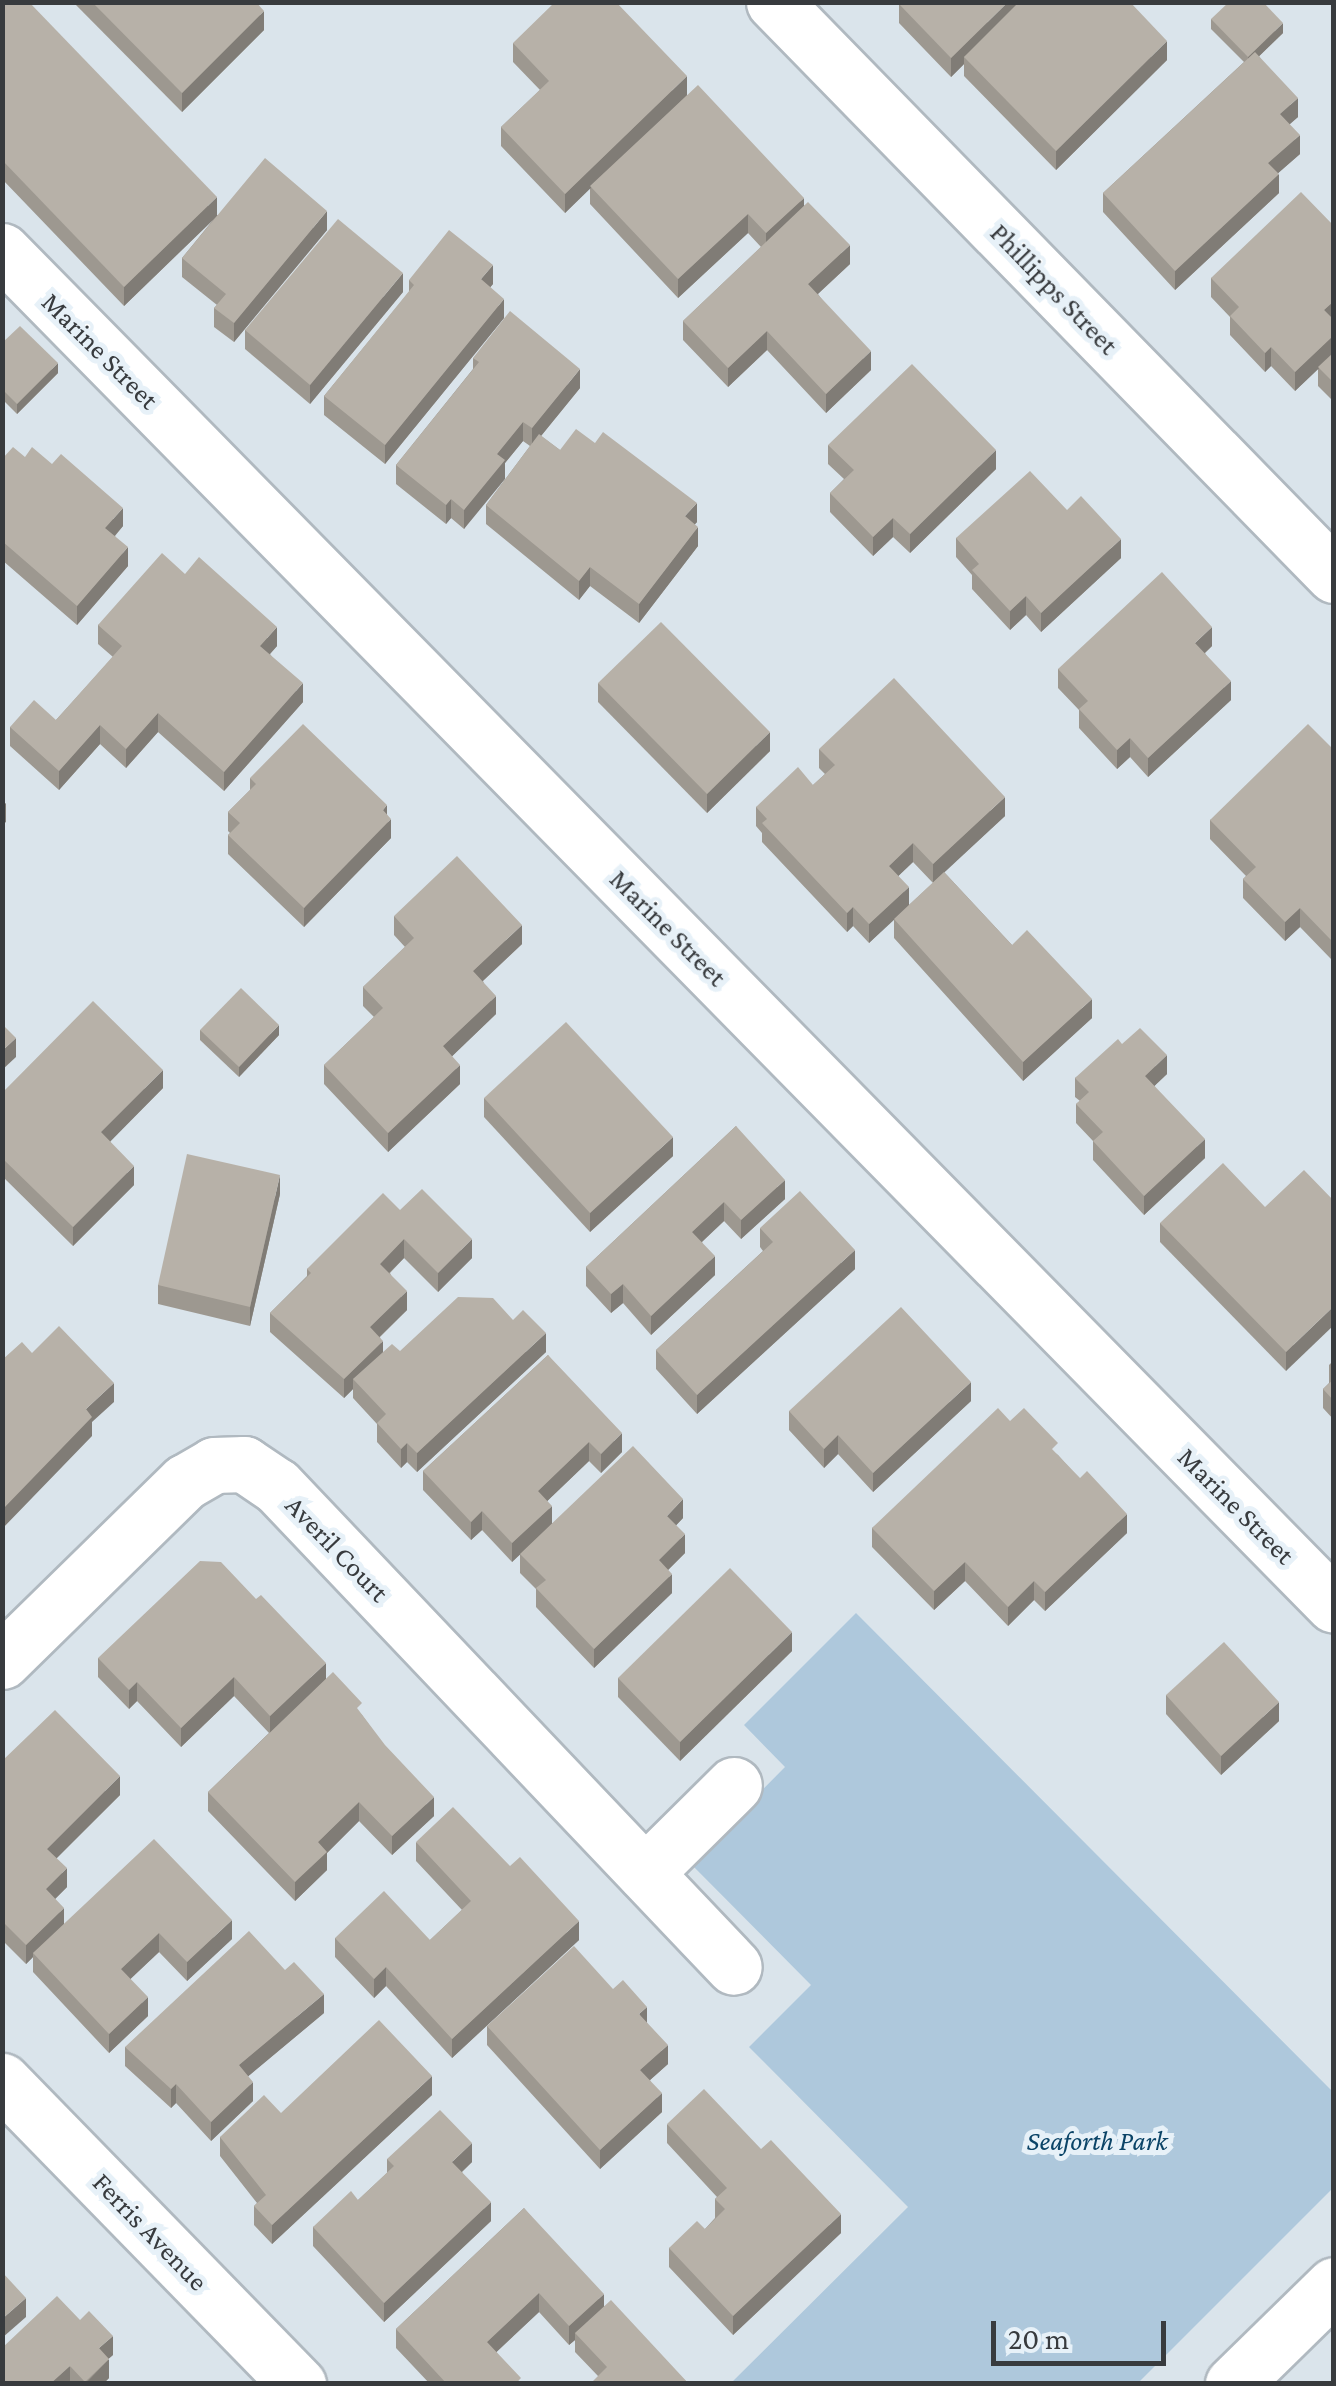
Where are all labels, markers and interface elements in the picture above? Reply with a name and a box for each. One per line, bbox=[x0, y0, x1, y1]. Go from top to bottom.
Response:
street label: Phillipps Street bbox=[983, 216, 1125, 362]
street label: Marine Street bbox=[34, 285, 166, 417]
street label: Marine Street bbox=[602, 862, 734, 994]
street label: Marine Street bbox=[1170, 1440, 1302, 1572]
street label: Averil Court bbox=[278, 1489, 396, 1609]
park label: Seaforth Park bbox=[1026, 2124, 1168, 2158]
street label: Ferris Avenue bbox=[85, 2166, 215, 2298]
scale bar bbox=[996, 2301, 1171, 2363]
text: 20 m bbox=[1008, 2322, 1069, 2355]

